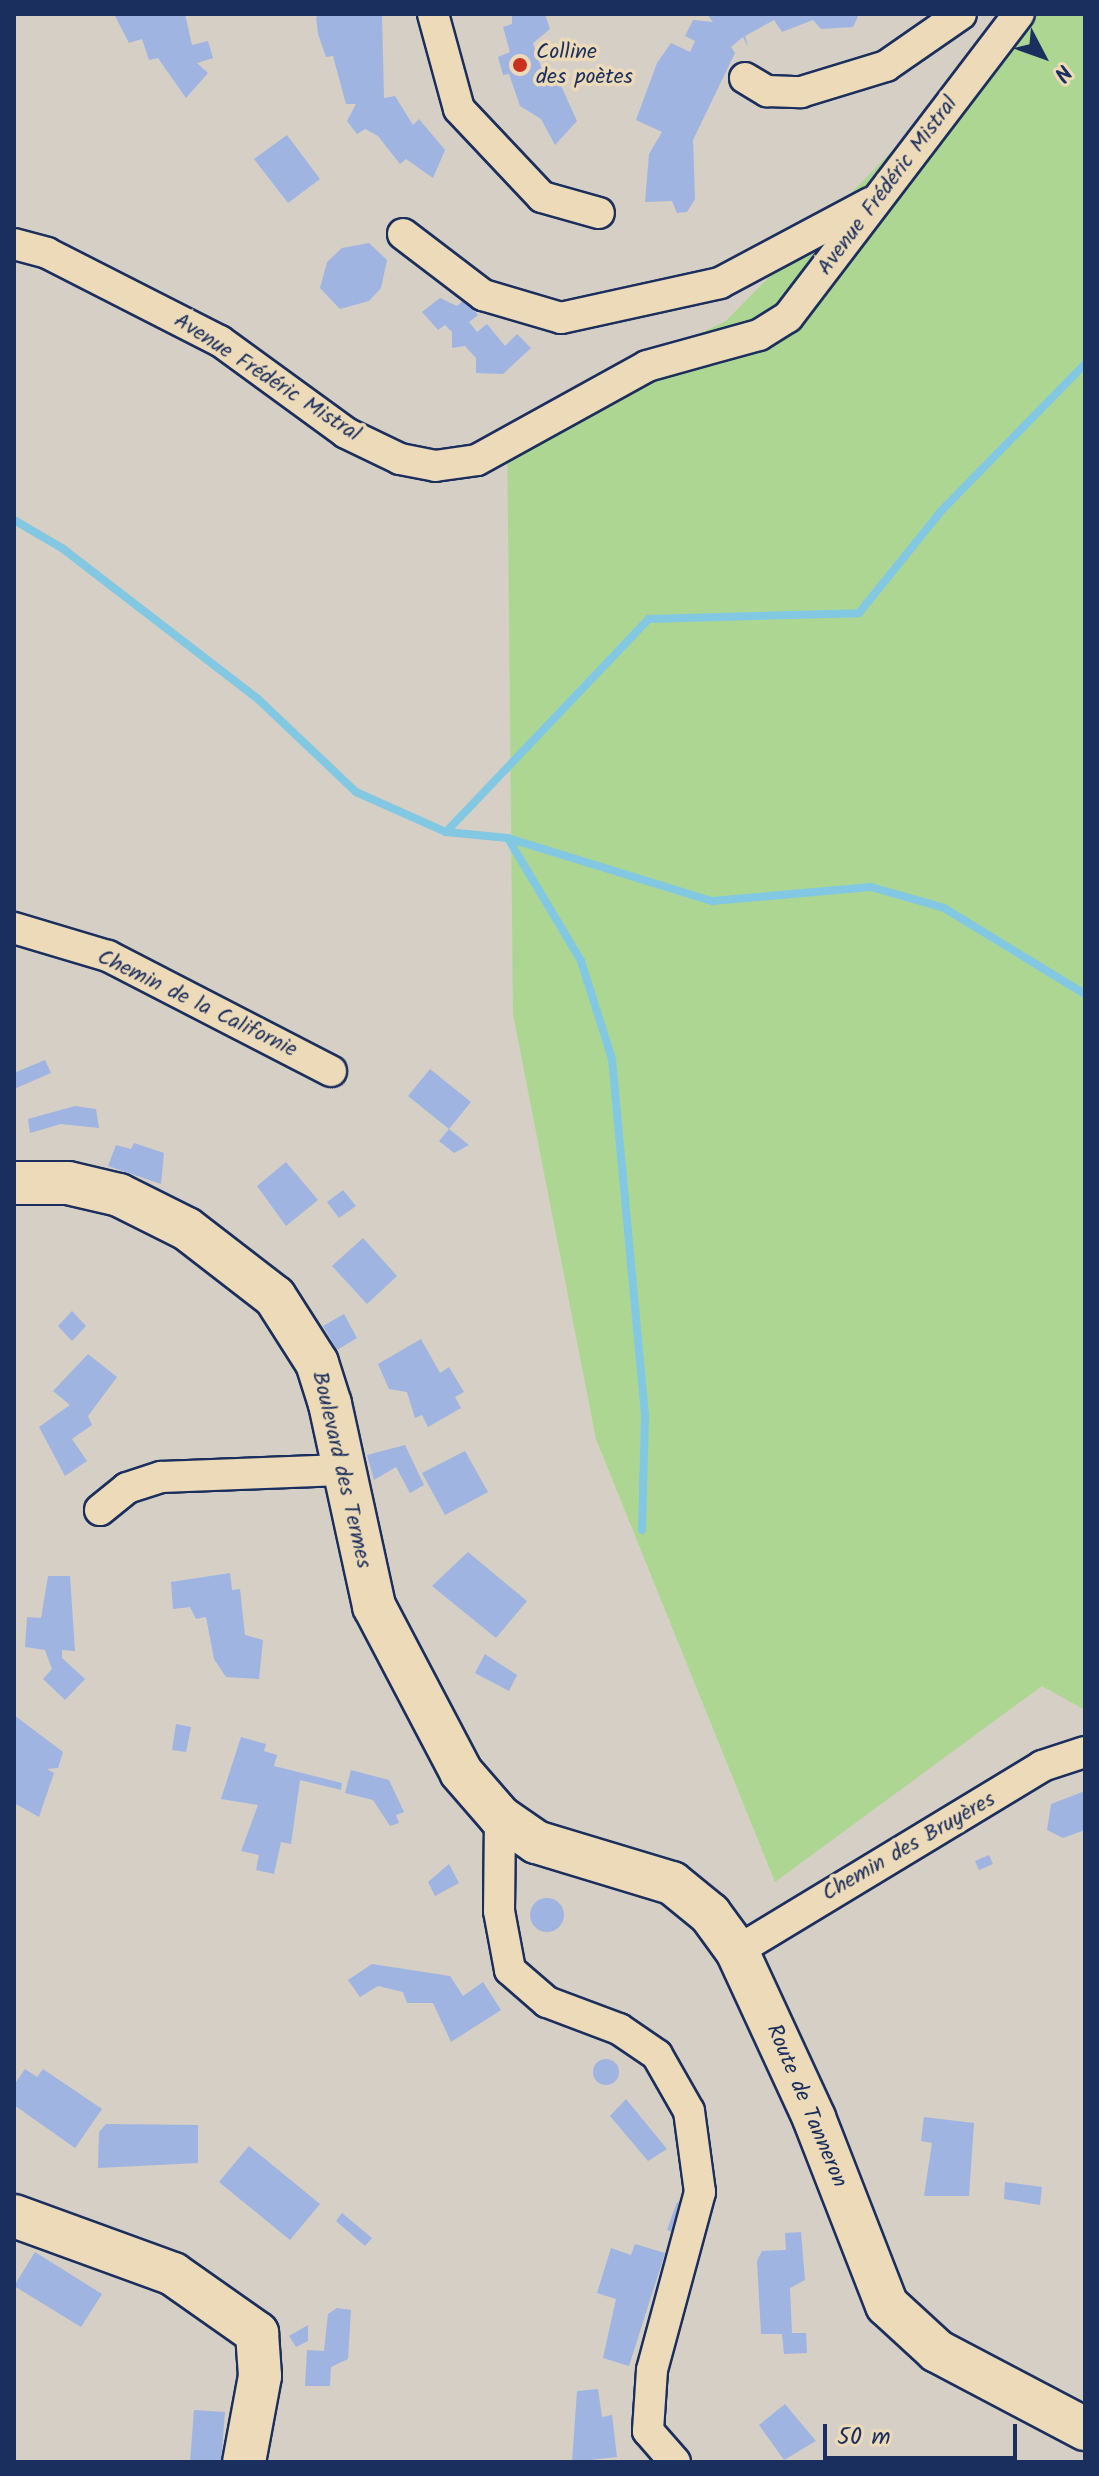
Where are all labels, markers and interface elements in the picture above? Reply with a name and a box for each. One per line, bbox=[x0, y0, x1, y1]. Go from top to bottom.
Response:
north arrow bbox=[1003, 16, 1083, 96]
place label: Colline des poètes bbox=[536, 39, 633, 90]
text: N bbox=[1044, 55, 1079, 89]
marker: Colline des poètes bbox=[511, 56, 529, 74]
street label: Avenue Frédéric Mistral bbox=[812, 91, 964, 281]
street label: Avenue Frédéric Mistral bbox=[169, 308, 365, 448]
street label: Chemin de la Californie bbox=[93, 944, 301, 1064]
street label: Boulevard des Termes bbox=[305, 1369, 377, 1571]
street label: Chemin des Bruyères bbox=[818, 1787, 1000, 1907]
street label: Route de Tanneron bbox=[760, 2020, 852, 2192]
scale bar bbox=[827, 2408, 1021, 2458]
text: 50 m bbox=[837, 2418, 891, 2457]

